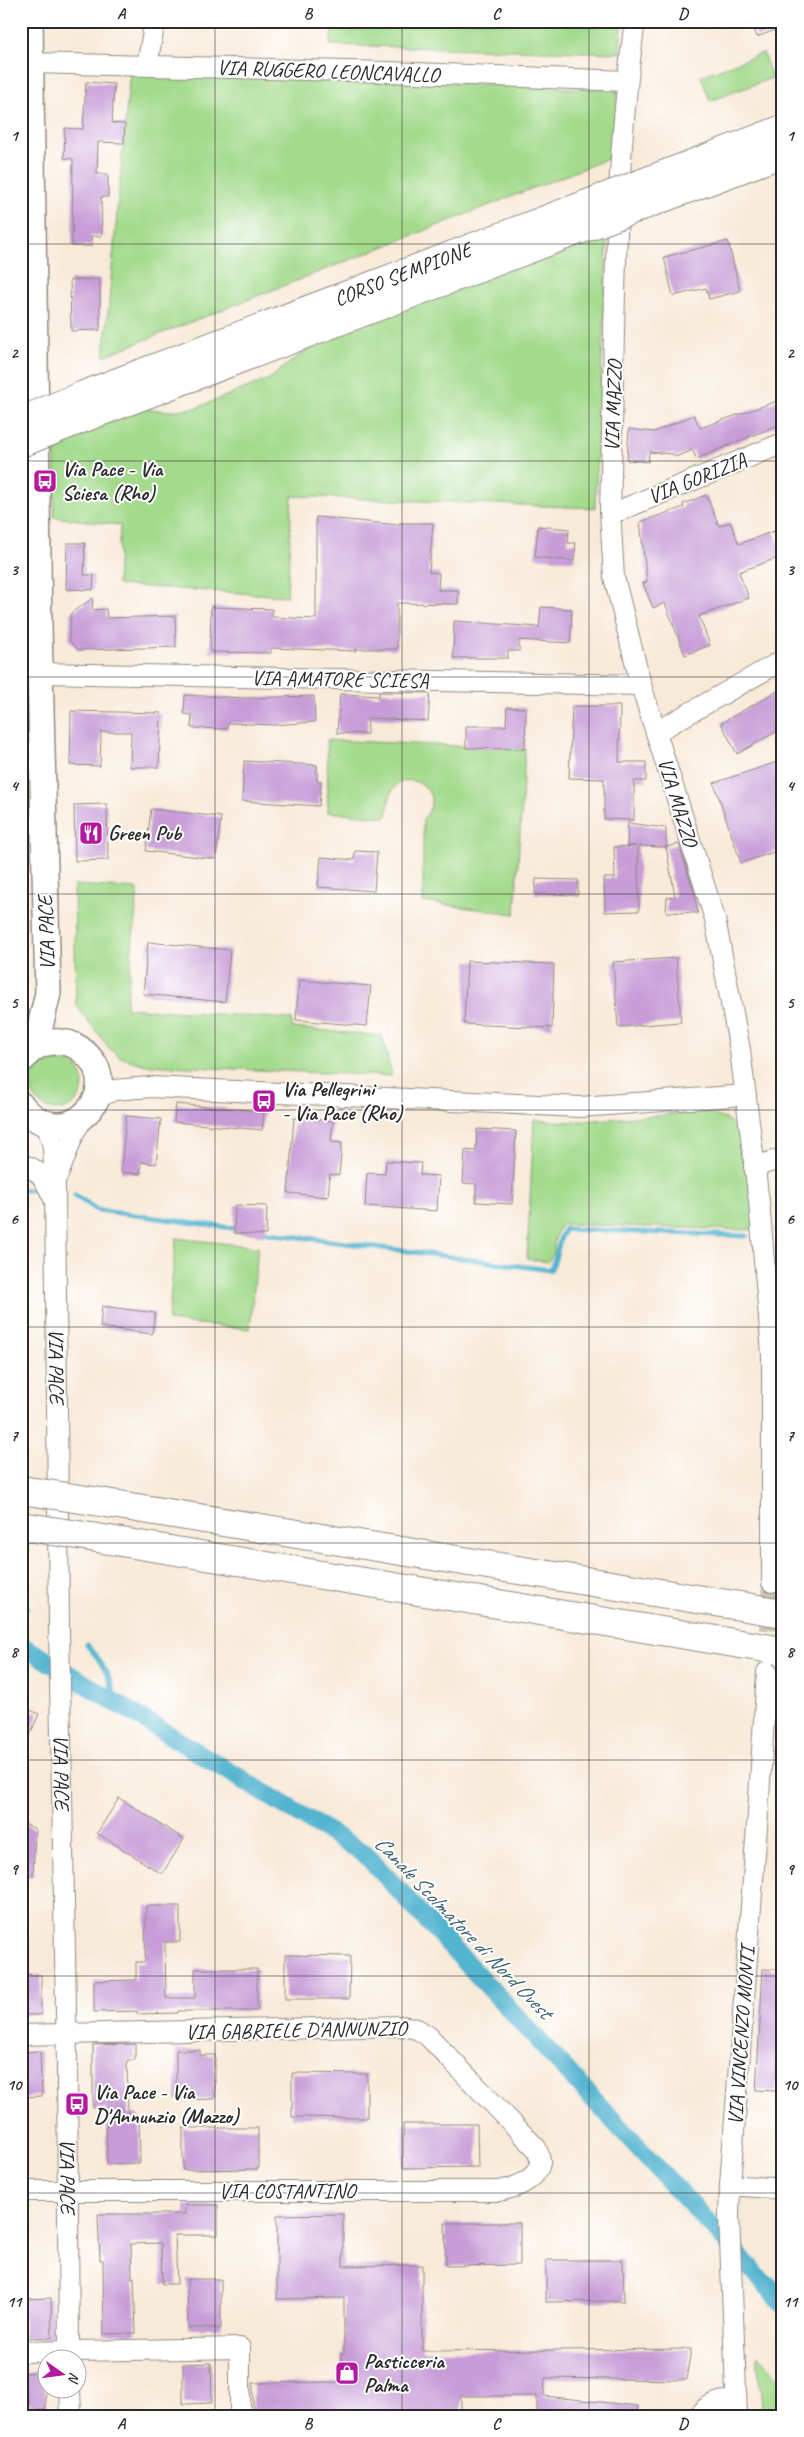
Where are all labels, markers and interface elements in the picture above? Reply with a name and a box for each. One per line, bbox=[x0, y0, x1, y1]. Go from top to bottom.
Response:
text: A bbox=[117, 4, 127, 24]
text: B bbox=[304, 4, 314, 24]
text: C bbox=[492, 4, 502, 24]
text: D bbox=[678, 4, 689, 24]
street label: VIA RUGGERO LEONCAVALLO bbox=[216, 54, 442, 88]
text: 1 bbox=[10, 126, 19, 146]
text: 1 bbox=[786, 126, 795, 146]
street label: CORSO SEMPIONE bbox=[330, 235, 477, 312]
text: 2 bbox=[10, 343, 19, 363]
text: 2 bbox=[786, 343, 795, 363]
street label: VIA MAZZO bbox=[598, 357, 628, 452]
street label: VIA GORIZIA bbox=[644, 446, 750, 509]
place label: Via Pace - Via Sciesa (Rho) bbox=[62, 456, 164, 506]
bus stop icon: Via Pace - Via Sciesa (Rho) bbox=[32, 468, 58, 494]
text: 3 bbox=[10, 560, 19, 580]
text: 3 bbox=[786, 560, 795, 580]
street label: VIA AMATORE SCIESA bbox=[251, 664, 429, 694]
street label: VIA MAZZO bbox=[652, 755, 704, 852]
text: 4 bbox=[10, 776, 19, 796]
text: 4 bbox=[786, 776, 795, 796]
restaurant icon: Green Pub bbox=[78, 820, 104, 846]
place label: Green Pub bbox=[108, 820, 183, 846]
street label: VIA PACE bbox=[32, 892, 60, 971]
text: 5 bbox=[11, 993, 20, 1013]
text: 5 bbox=[787, 993, 796, 1013]
place label: Via Pellegrini - Via Pace (Rho) bbox=[282, 1076, 404, 1126]
bus stop icon: Via Pellegrini - Via Pace (Rho) bbox=[251, 1088, 277, 1114]
text: 6 bbox=[10, 1209, 19, 1229]
text: 6 bbox=[786, 1209, 795, 1229]
street label: VIA PACE bbox=[43, 1329, 70, 1407]
text: 7 bbox=[10, 1426, 19, 1446]
text: 7 bbox=[786, 1426, 795, 1446]
text: 8 bbox=[10, 1642, 19, 1662]
text: 8 bbox=[786, 1642, 795, 1662]
street label: VIA PACE bbox=[48, 1734, 75, 1813]
water label: Canale Scolmatore di Nord Ovest bbox=[368, 1829, 561, 2028]
text: 9 bbox=[10, 1859, 19, 1879]
text: 9 bbox=[786, 1859, 795, 1879]
street label: VIA VINCENZO MONTI bbox=[722, 1941, 761, 2126]
street label: VIA GABRIELE D'ANNUNZIO bbox=[185, 2015, 409, 2045]
text: 10 bbox=[7, 2075, 23, 2095]
text: 10 bbox=[783, 2075, 799, 2095]
place label: Via Pace - Via D'Annunzio (Mazzo) bbox=[94, 2079, 241, 2129]
bus stop icon: Via Pace - Via D'Annunzio (Mazzo) bbox=[64, 2091, 90, 2117]
street label: VIA PACE bbox=[55, 2139, 81, 2216]
street label: VIA COSTANTINO bbox=[219, 2178, 358, 2204]
text: 11 bbox=[7, 2292, 23, 2312]
text: 11 bbox=[783, 2292, 799, 2312]
place label: Pasticceria Palma bbox=[364, 2348, 445, 2398]
north arrow bbox=[38, 2350, 88, 2400]
shop icon: Pasticceria Palma bbox=[334, 2360, 360, 2386]
text: N bbox=[64, 2371, 83, 2386]
text: A bbox=[117, 2414, 127, 2434]
text: B bbox=[304, 2414, 314, 2434]
text: C bbox=[492, 2414, 502, 2434]
text: D bbox=[678, 2414, 689, 2434]

